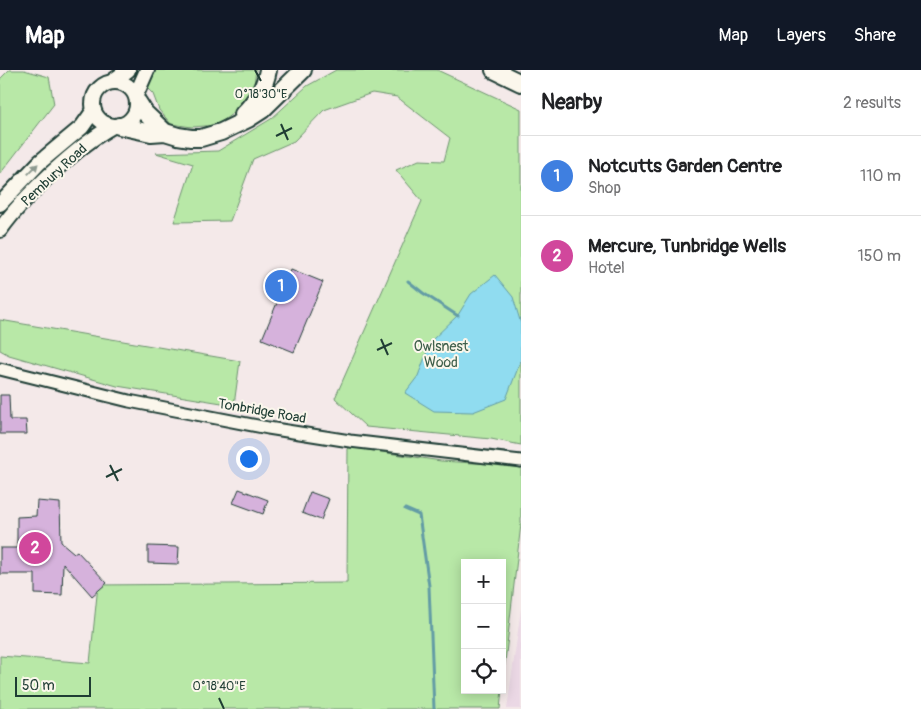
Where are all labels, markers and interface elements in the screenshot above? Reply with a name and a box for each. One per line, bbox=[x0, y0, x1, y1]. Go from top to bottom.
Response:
text: Map bbox=[25, 21, 65, 50]
text: Map bbox=[719, 24, 748, 47]
text: Layers bbox=[776, 24, 826, 47]
text: Share bbox=[854, 24, 896, 47]
text: 0°18'30"E bbox=[235, 87, 287, 102]
text: Nearby bbox=[541, 89, 602, 116]
text: 2 results bbox=[843, 93, 901, 113]
street label: Pembury Road bbox=[18, 140, 91, 210]
text: Notcutts Garden Centre bbox=[588, 154, 782, 178]
one-way arrow bbox=[27, 163, 39, 175]
text: 1 bbox=[554, 166, 560, 186]
text: 110 m bbox=[860, 166, 901, 186]
text: Shop bbox=[588, 178, 621, 198]
text: Mercure, Tunbridge Wells bbox=[588, 234, 786, 258]
text: 2 bbox=[553, 246, 561, 266]
text: 150 m bbox=[857, 246, 901, 266]
text: Hotel bbox=[588, 258, 625, 278]
pin: 1 bbox=[265, 267, 297, 305]
park label: Owlsnest Wood bbox=[414, 338, 469, 371]
street label: Tonbridge Road bbox=[216, 395, 308, 427]
your location bbox=[236, 446, 262, 472]
pin: 2 bbox=[19, 529, 51, 567]
map controls bbox=[461, 559, 506, 694]
button: + bbox=[461, 559, 506, 604]
button: − bbox=[461, 604, 506, 649]
button: locate bbox=[461, 649, 506, 694]
scale bar bbox=[15, 674, 91, 697]
text: 50 m bbox=[22, 677, 55, 694]
text: 0°18'40"E bbox=[193, 679, 245, 694]

